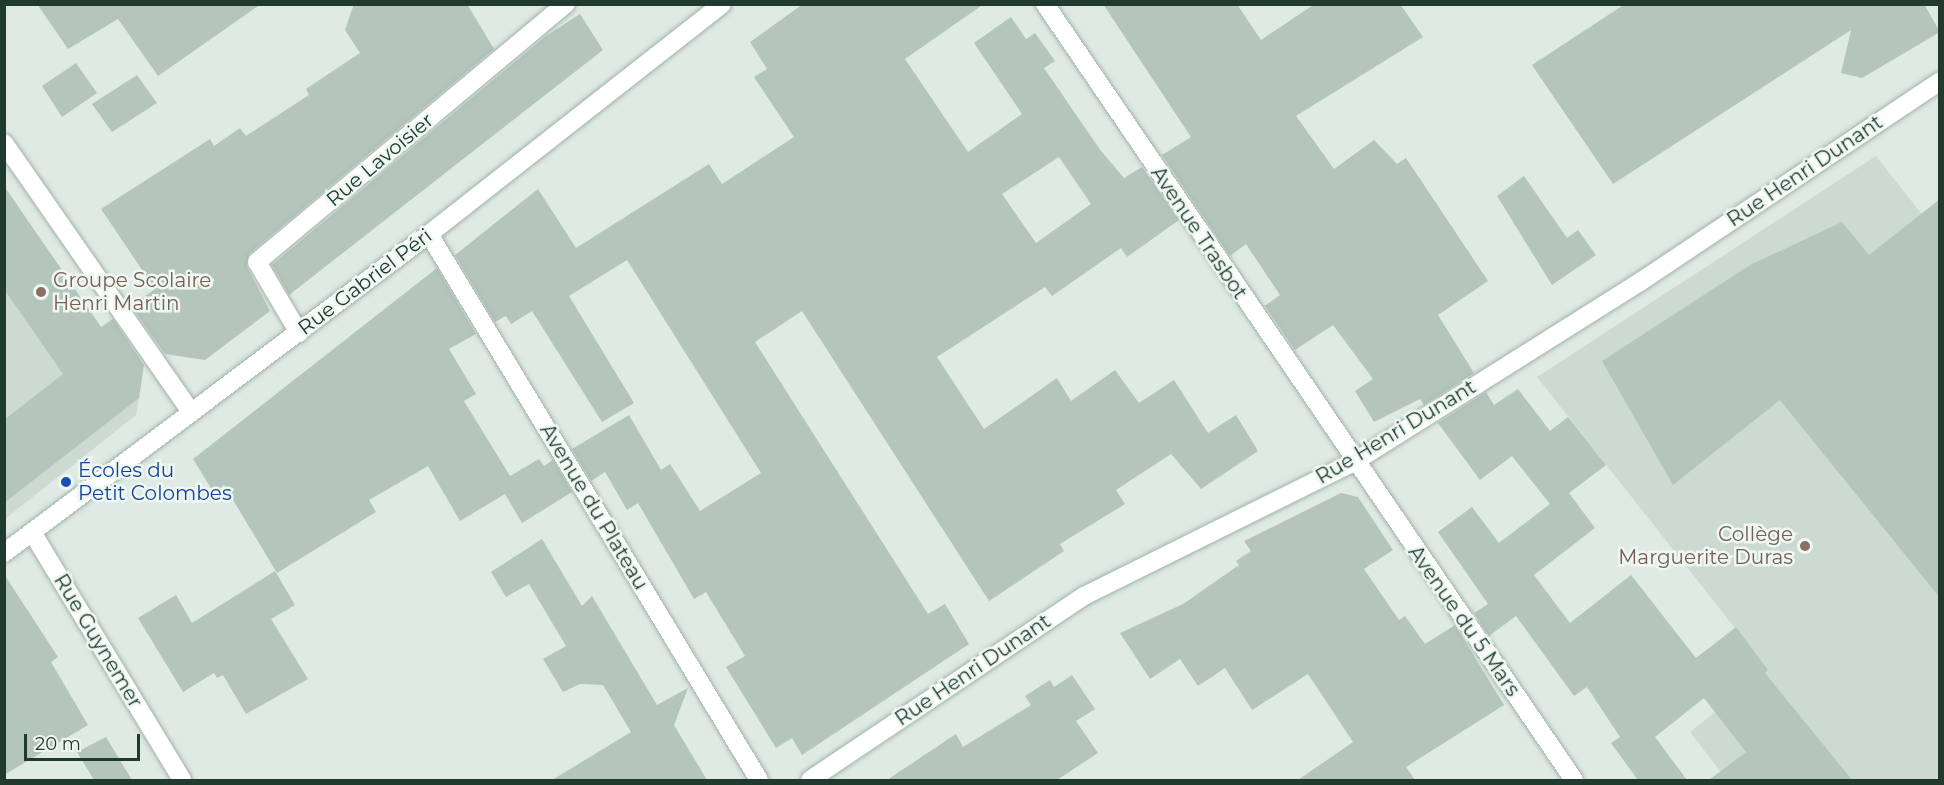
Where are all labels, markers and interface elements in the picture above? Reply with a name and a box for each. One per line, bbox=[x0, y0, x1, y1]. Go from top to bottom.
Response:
street label: Rue Lavoisier bbox=[322, 108, 438, 212]
street label: Rue Henri Dunant bbox=[1723, 110, 1887, 232]
street label: Avenue Trasbot bbox=[1146, 162, 1252, 304]
street label: Rue Gabriel Péri bbox=[293, 224, 437, 340]
place label: Groupe Scolaire Henri Martin bbox=[53, 268, 211, 315]
marker: Groupe Scolaire Henri Martin bbox=[34, 285, 48, 299]
street label: Rue Henri Dunant bbox=[1312, 375, 1480, 489]
street label: Avenue du Plateau bbox=[535, 420, 653, 594]
place label: Écoles du Petit Colombes bbox=[78, 458, 232, 505]
marker: Écoles du Petit Colombes bbox=[59, 475, 73, 489]
place label: Collège Marguerite Duras bbox=[1618, 522, 1793, 569]
marker: Collège Marguerite Duras bbox=[1798, 539, 1812, 553]
street label: Avenue du 5 Mars bbox=[1403, 541, 1525, 701]
street label: Rue Guynemer bbox=[49, 570, 147, 712]
street label: Rue Henri Dunant bbox=[891, 609, 1055, 731]
scale bar bbox=[27, 722, 142, 760]
text: 20 m bbox=[35, 733, 81, 755]

